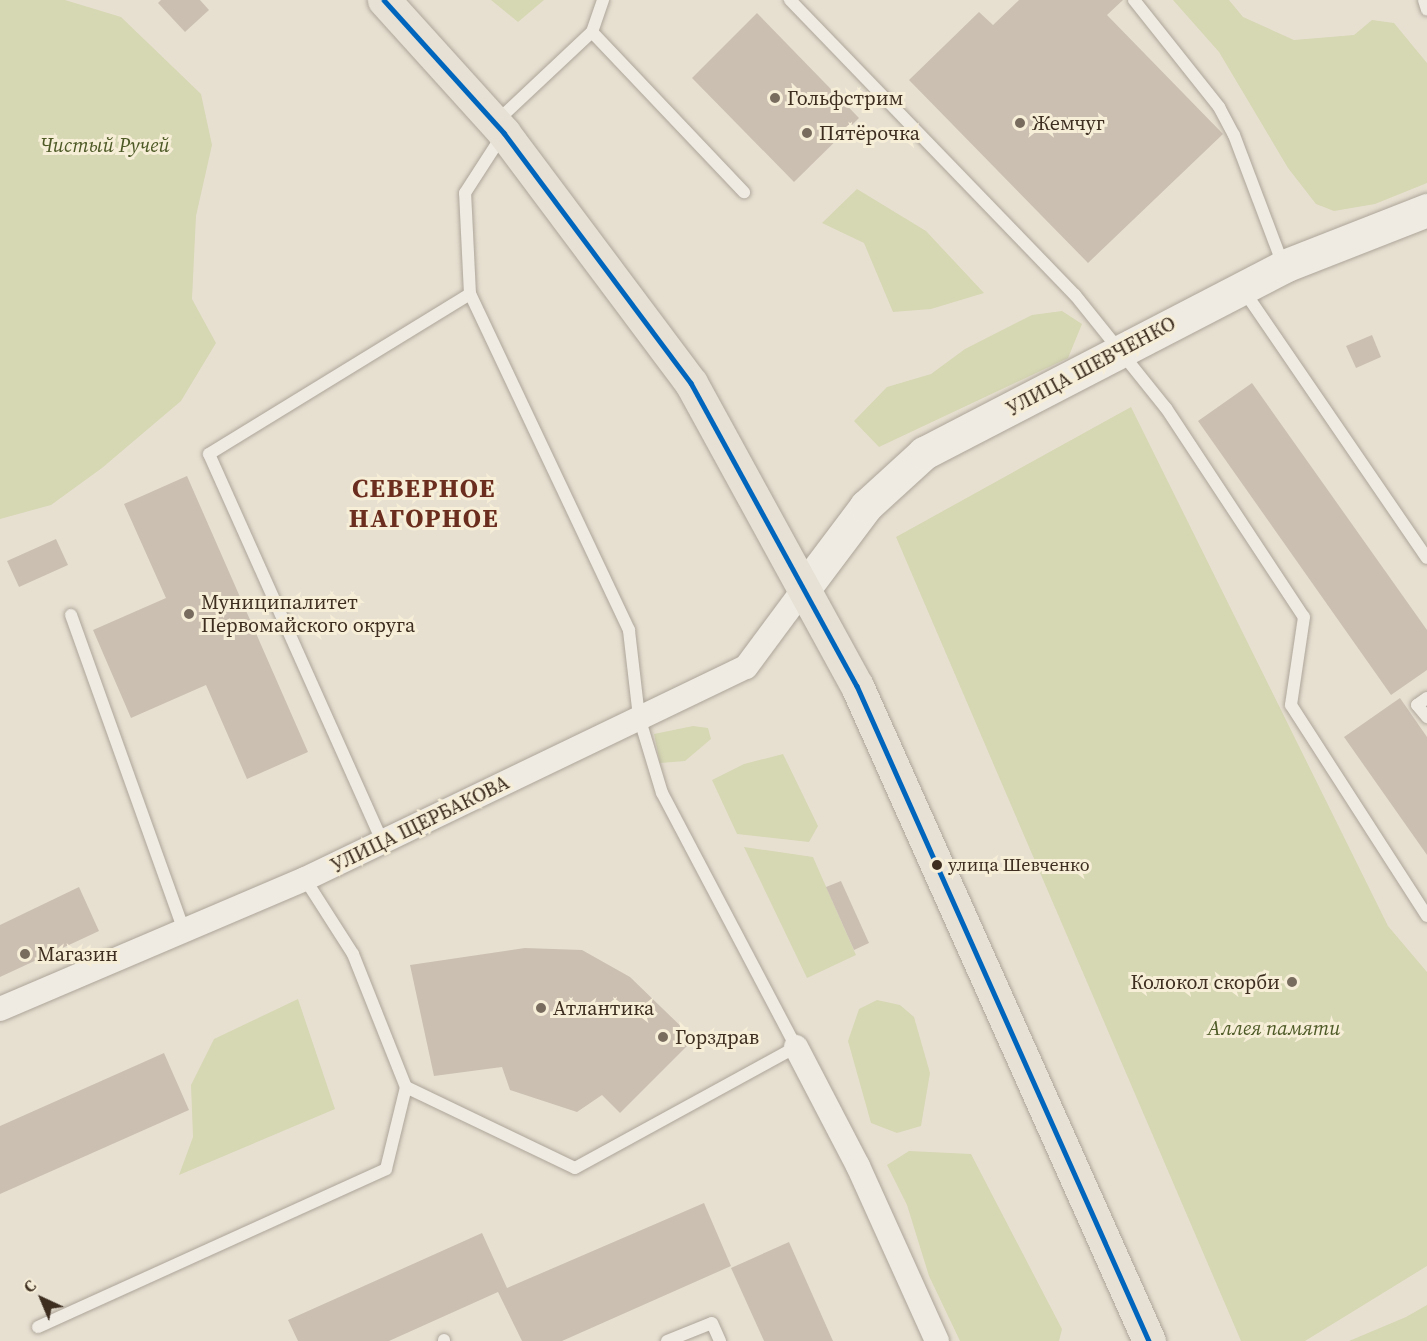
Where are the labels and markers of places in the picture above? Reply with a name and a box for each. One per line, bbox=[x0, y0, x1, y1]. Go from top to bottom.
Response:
place label: Гольфстрим bbox=[787, 86, 903, 110]
marker: Гольфстрим bbox=[768, 91, 782, 105]
place label: Жемчуг bbox=[1032, 111, 1105, 135]
marker: Жемчуг bbox=[1013, 116, 1027, 130]
place label: Пятёрочка bbox=[819, 121, 920, 145]
marker: Пятёрочка bbox=[800, 126, 814, 140]
place label: Муниципалитет Первомайского округа bbox=[201, 590, 415, 637]
marker: Муниципалитет Первомайского округа bbox=[182, 607, 196, 621]
place label: улица Шевченко bbox=[948, 854, 1090, 876]
marker: улица Шевченко bbox=[931, 859, 943, 871]
place label: Магазин bbox=[37, 942, 118, 966]
marker: Магазин bbox=[18, 947, 32, 961]
place label: Колокол скорби bbox=[1131, 970, 1280, 994]
marker: Колокол скорби bbox=[1285, 975, 1299, 989]
place label: Атлантика bbox=[553, 996, 654, 1020]
marker: Атлантика bbox=[534, 1001, 548, 1015]
place label: Горздрав bbox=[675, 1025, 759, 1049]
marker: Горздрав bbox=[656, 1030, 670, 1044]

